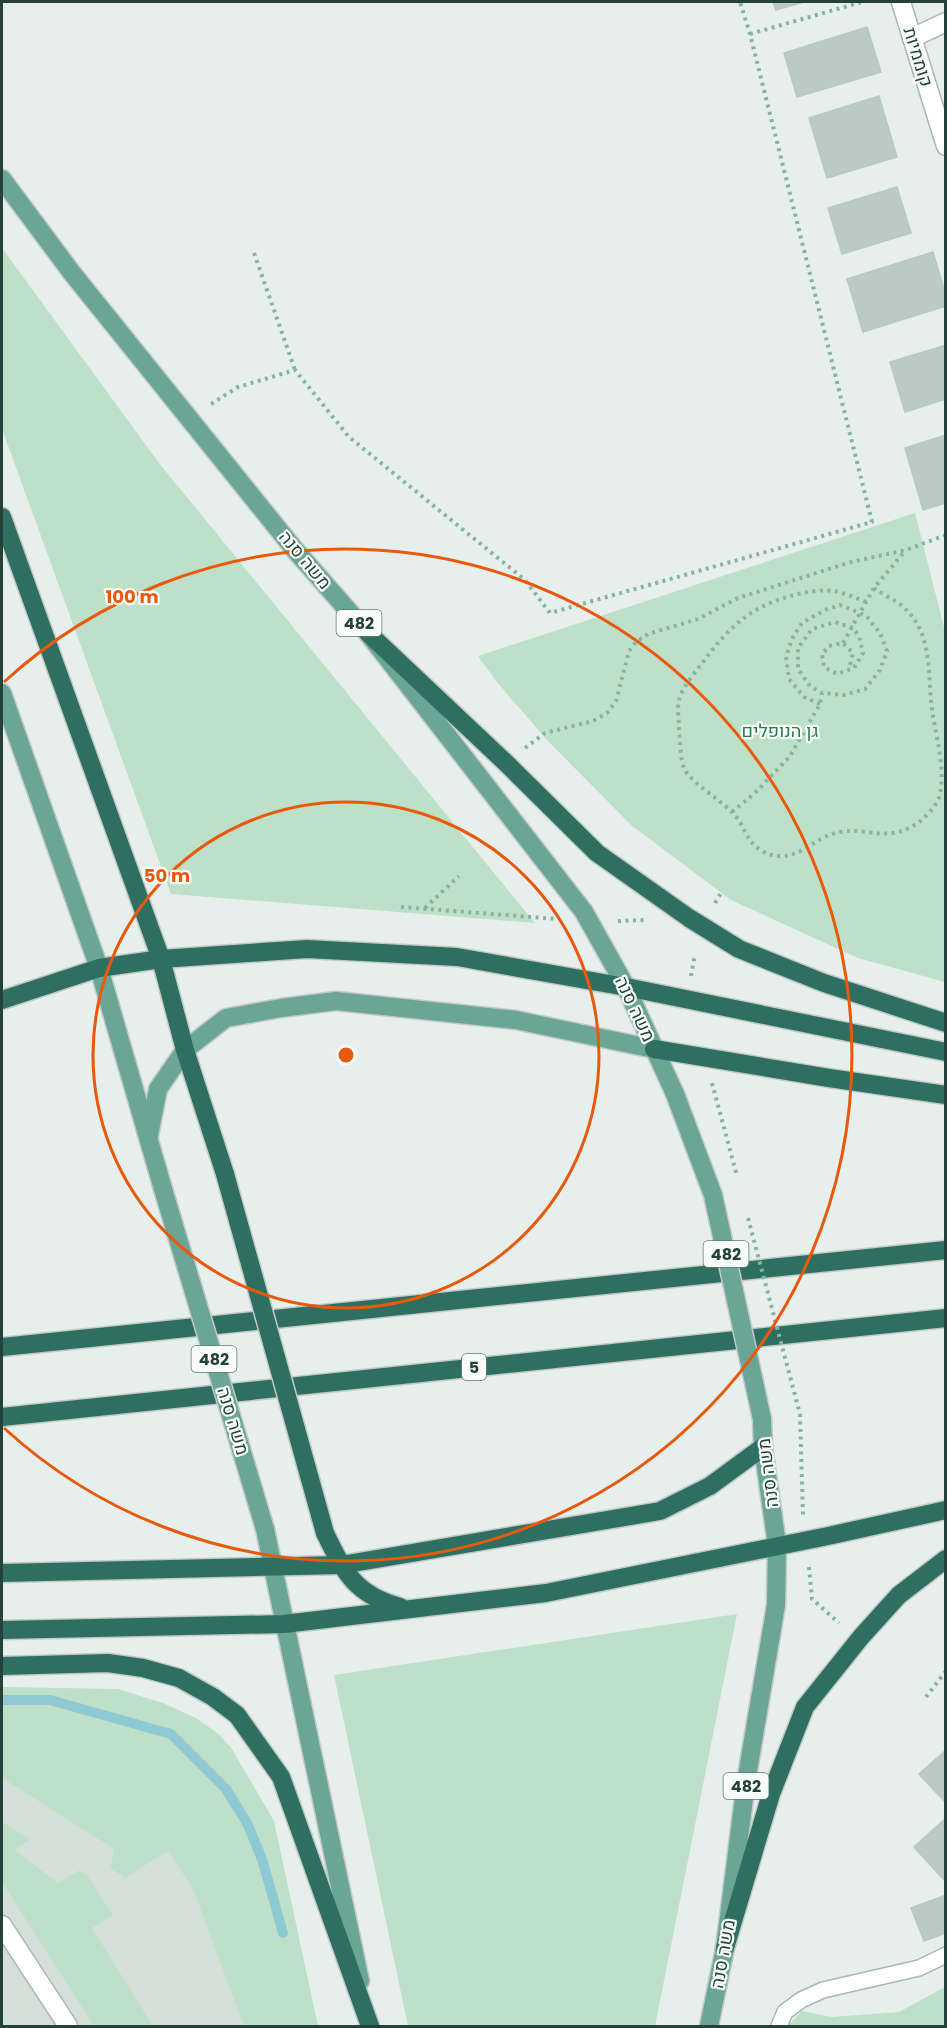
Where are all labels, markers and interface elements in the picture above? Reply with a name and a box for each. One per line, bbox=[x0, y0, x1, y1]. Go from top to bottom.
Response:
street label: קוממיות bbox=[898, 24, 939, 90]
street label: משה סנה bbox=[273, 525, 337, 594]
text: 100 m bbox=[105, 584, 159, 609]
road number: 482 bbox=[336, 610, 382, 636]
park label: גן הנופלים bbox=[742, 718, 818, 743]
text: 50 m bbox=[144, 863, 190, 888]
street label: משה סנה bbox=[609, 972, 662, 1046]
centre of rings bbox=[336, 1045, 356, 1065]
road number: 482 bbox=[704, 1241, 748, 1267]
road number: 482 bbox=[192, 1346, 236, 1372]
road number: 5 bbox=[462, 1354, 486, 1380]
street label: משה סנה bbox=[211, 1384, 256, 1458]
street label: משה סנה bbox=[751, 1437, 784, 1509]
road number: 482 bbox=[724, 1773, 768, 1799]
street label: משה סנה bbox=[704, 1917, 741, 1990]

